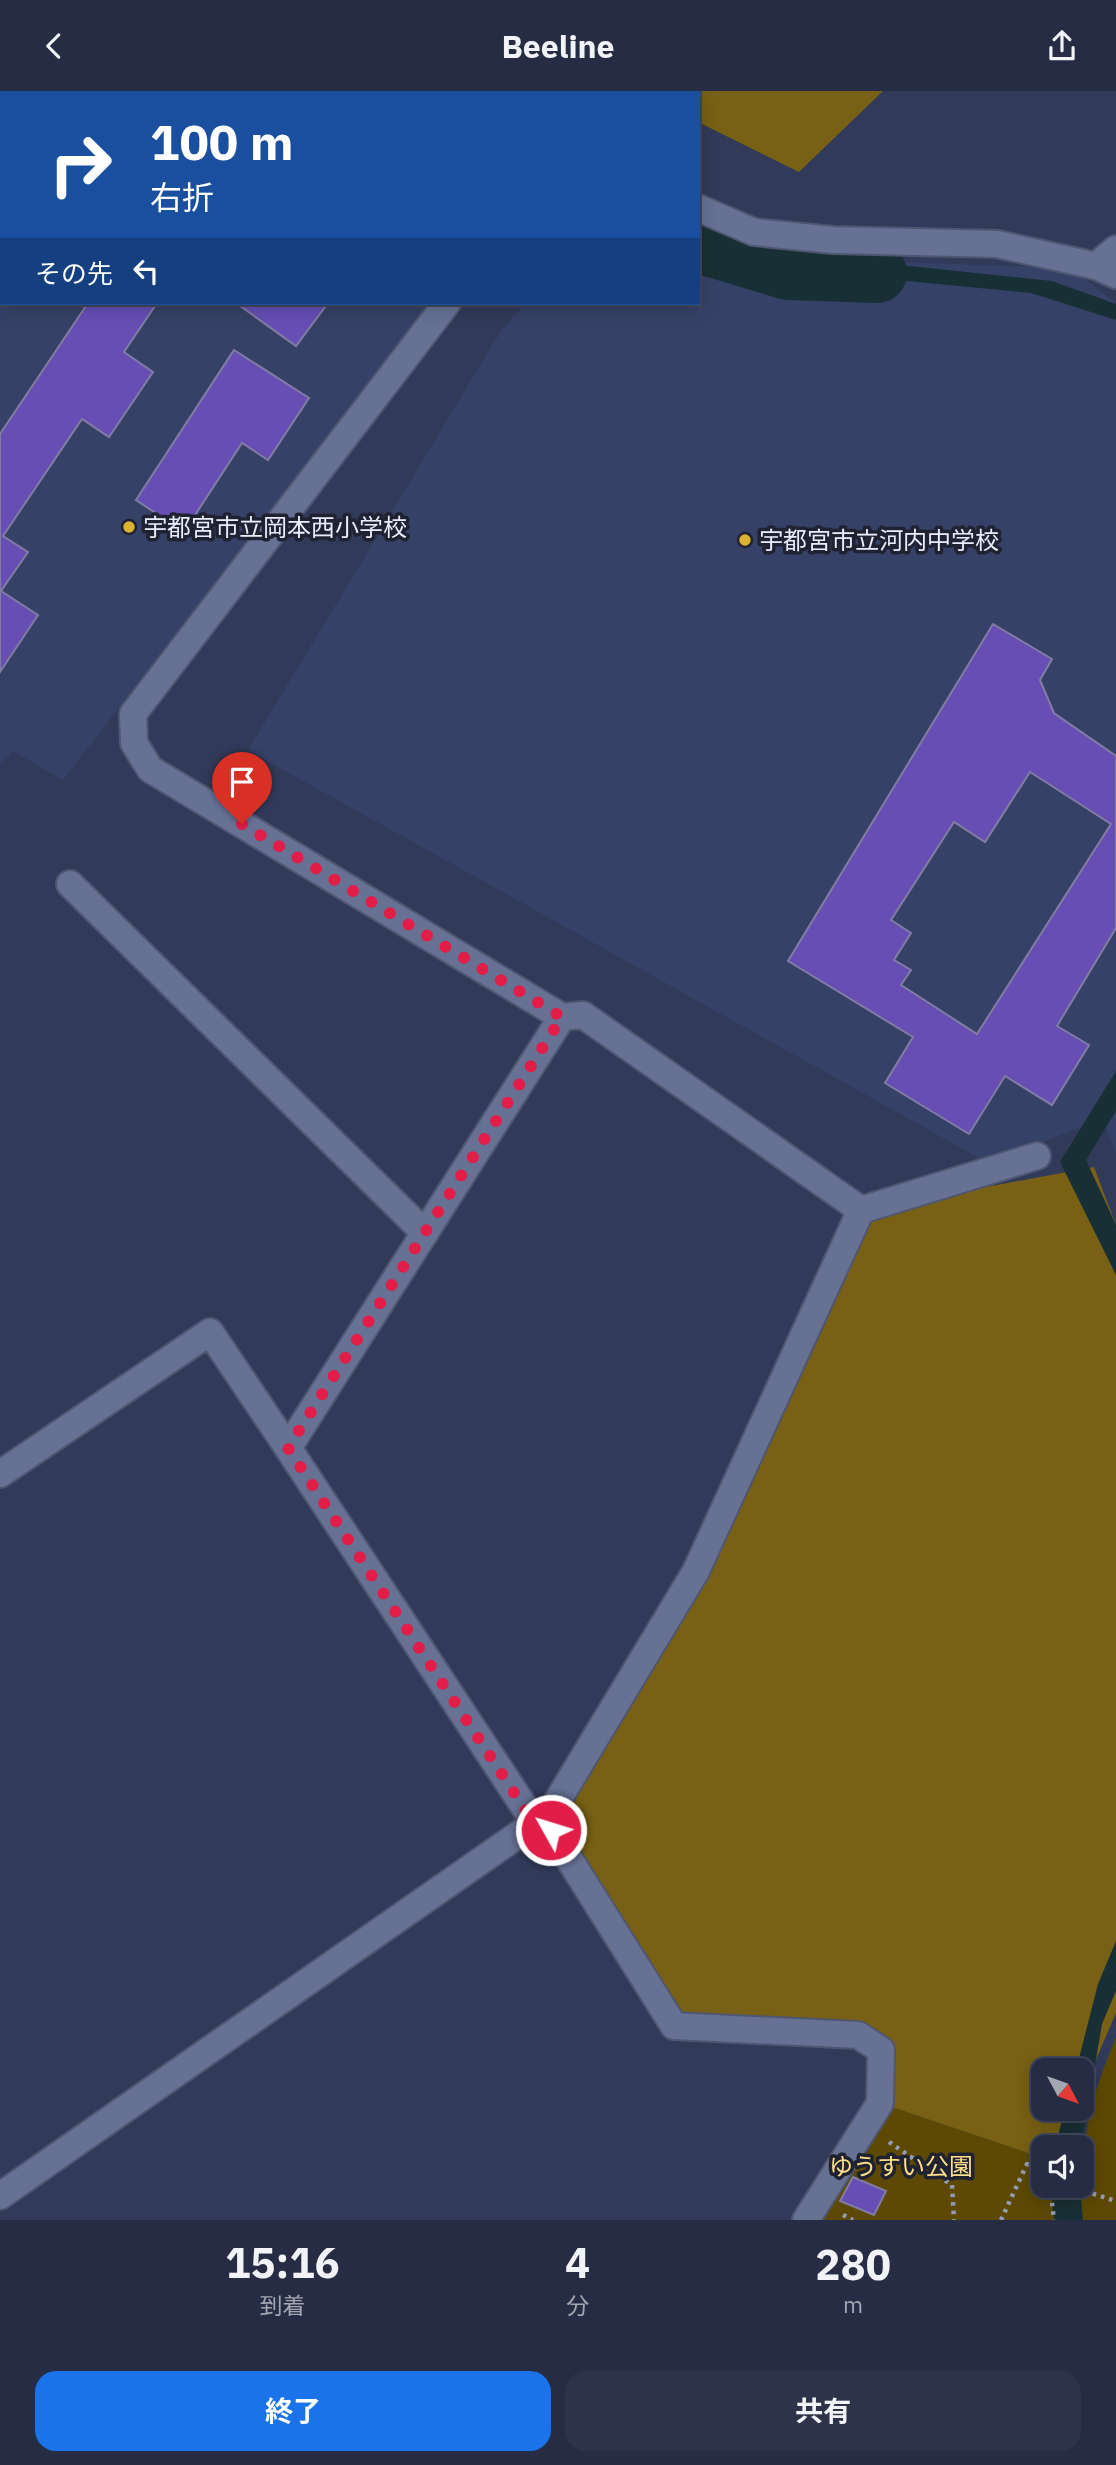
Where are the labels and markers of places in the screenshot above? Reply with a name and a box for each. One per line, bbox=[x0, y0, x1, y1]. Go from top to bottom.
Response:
place label: 宇都宮市立岡本西小学校 bbox=[143, 511, 407, 543]
marker: 宇都宮市立岡本西小学校 bbox=[121, 519, 137, 535]
place label: 宇都宮市立河内中学校 bbox=[759, 524, 999, 556]
marker: 宇都宮市立河内中学校 bbox=[737, 532, 753, 548]
pin bbox=[212, 752, 272, 824]

